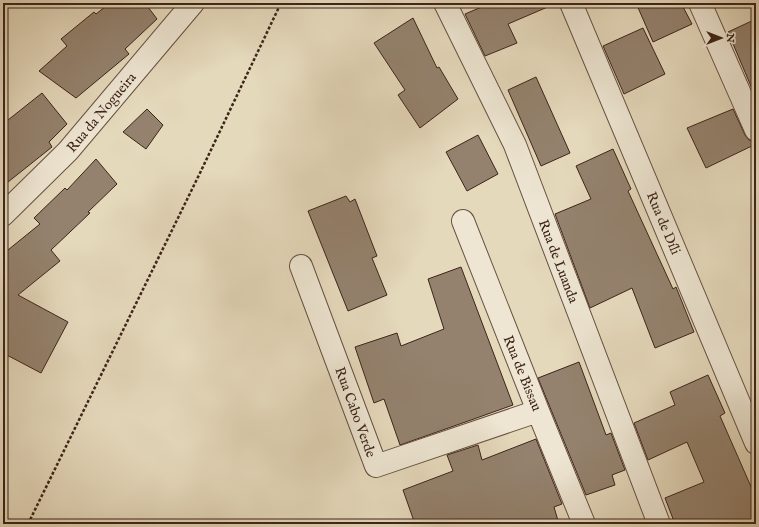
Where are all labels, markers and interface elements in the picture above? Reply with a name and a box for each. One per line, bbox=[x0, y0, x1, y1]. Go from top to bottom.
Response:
north arrow bbox=[701, 18, 741, 58]
text: N bbox=[723, 32, 737, 43]
street label: Rua da Nogueira bbox=[63, 68, 141, 156]
street label: Rua de Díli bbox=[642, 189, 684, 258]
street label: Rua de Luanda bbox=[534, 217, 583, 307]
street label: Rua de Bissau bbox=[499, 333, 545, 414]
street label: Rua Cabo Verde bbox=[330, 365, 380, 461]

